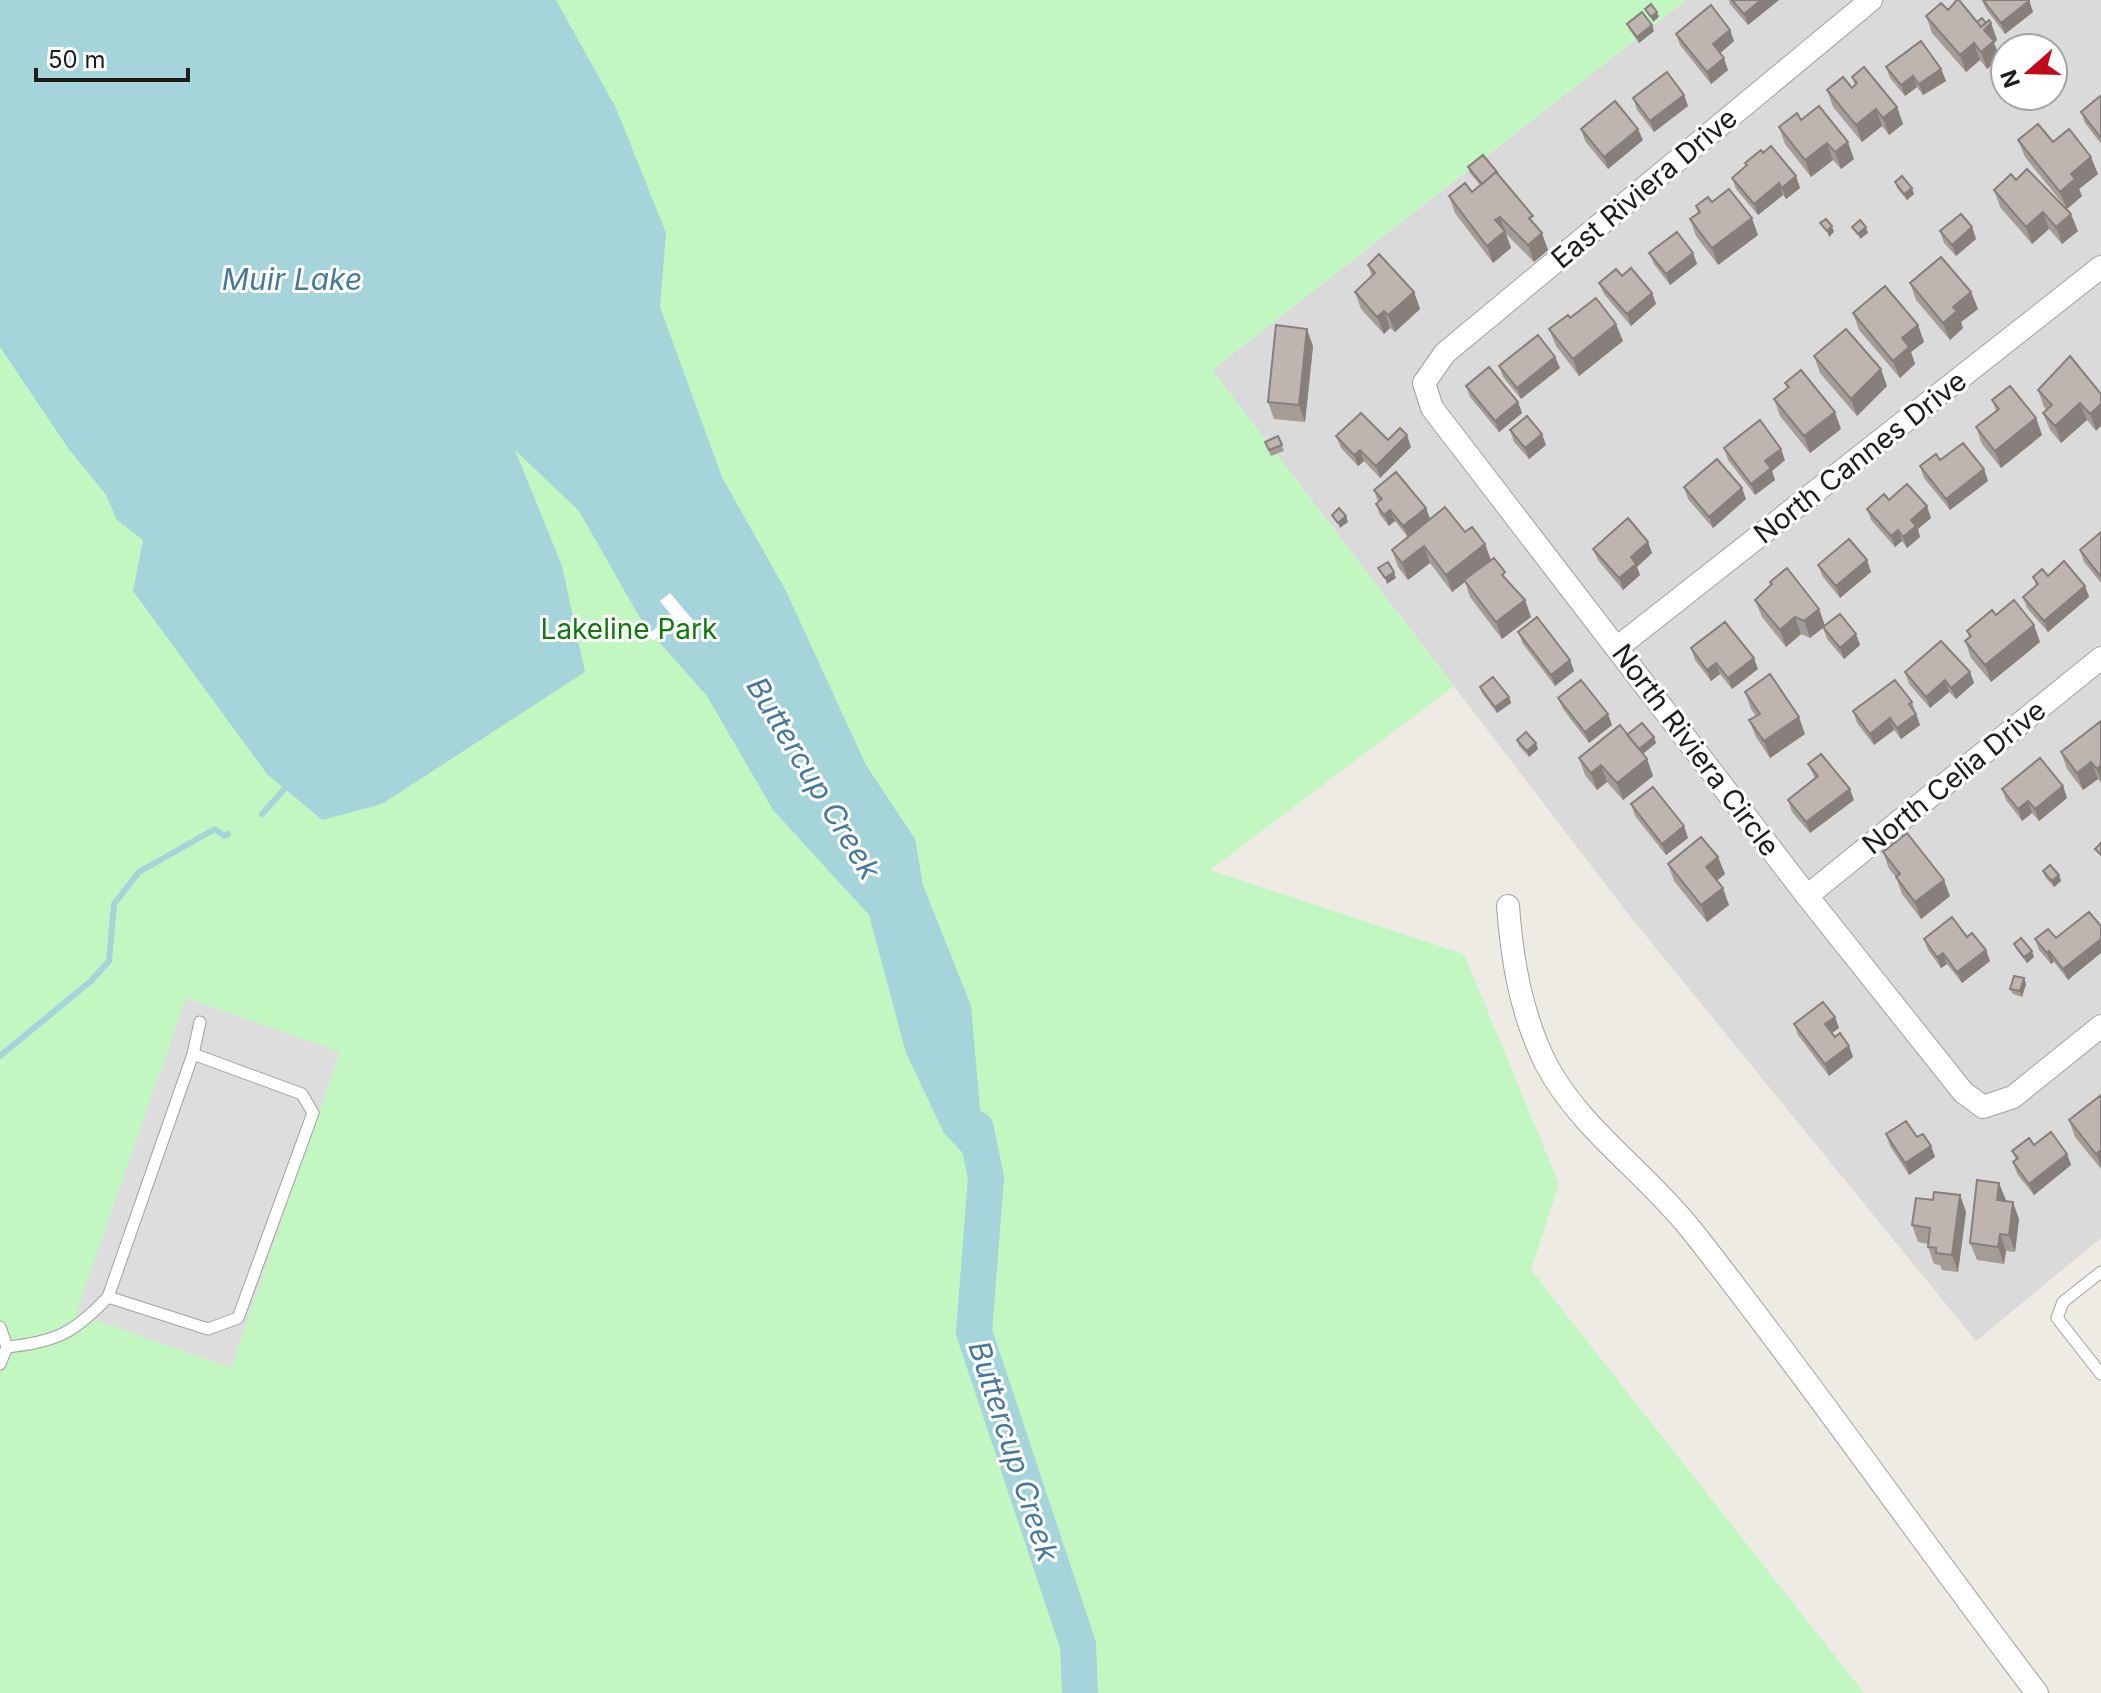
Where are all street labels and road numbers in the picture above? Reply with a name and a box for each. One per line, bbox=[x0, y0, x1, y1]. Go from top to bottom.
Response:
street label: East Riviera Drive bbox=[1544, 101, 1744, 275]
street label: North Cannes Drive bbox=[1747, 364, 1973, 550]
street label: North Riviera Circle bbox=[1605, 637, 1787, 863]
street label: North Celia Drive bbox=[1856, 693, 2052, 861]

